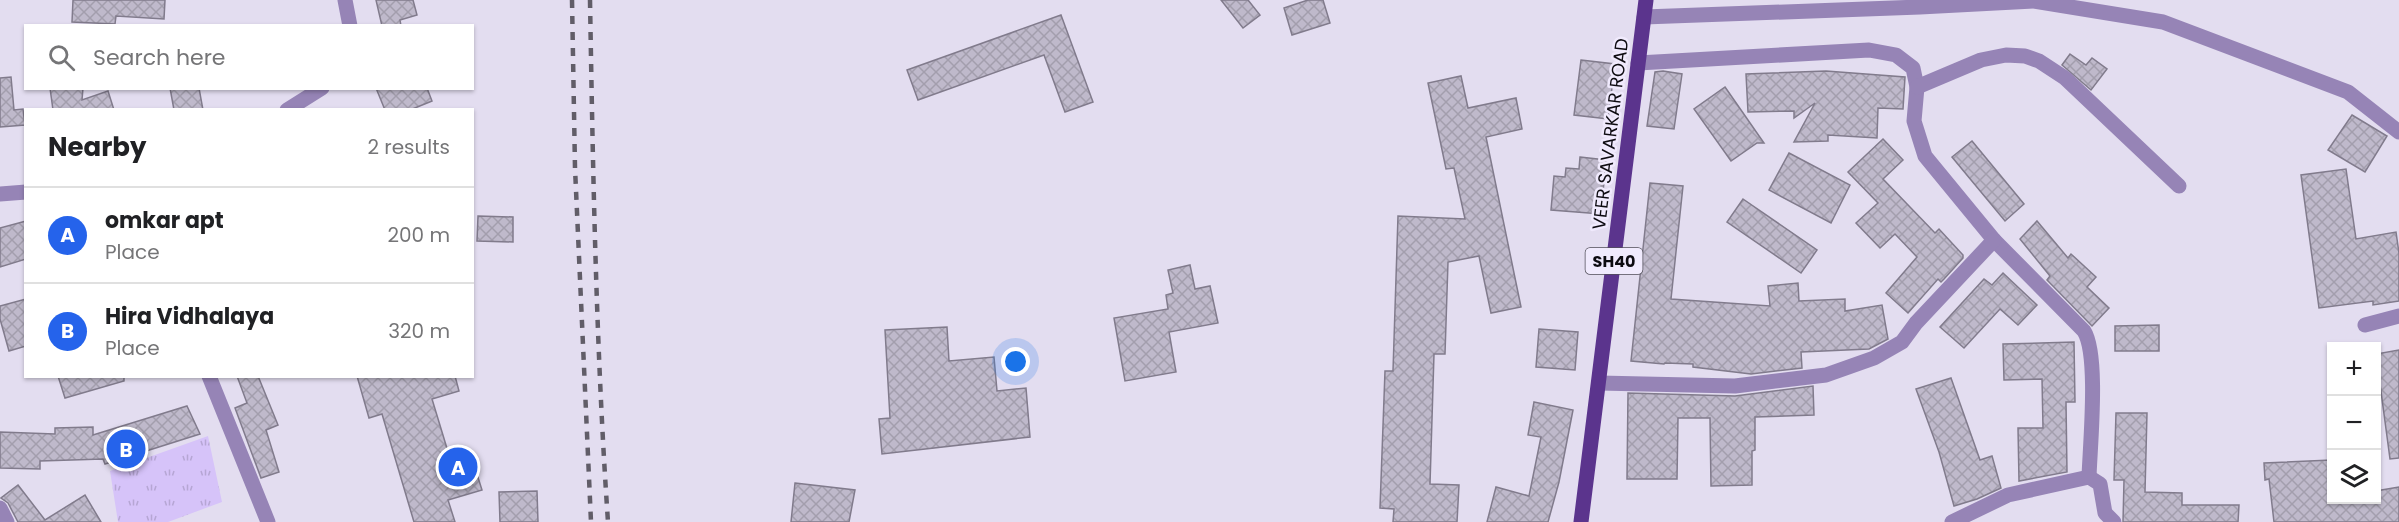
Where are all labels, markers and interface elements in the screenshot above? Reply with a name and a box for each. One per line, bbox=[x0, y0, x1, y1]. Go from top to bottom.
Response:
search box bbox=[24, 24, 474, 90]
street label: VEER SAVARKAR ROAD bbox=[1586, 37, 1634, 231]
icon: search bbox=[45, 41, 78, 74]
text: Search here bbox=[93, 42, 226, 73]
text: Nearby bbox=[48, 129, 146, 165]
text: 2 results bbox=[367, 133, 450, 161]
text: omkar apt bbox=[105, 205, 224, 236]
text: A bbox=[60, 221, 75, 249]
text: 200 m bbox=[387, 221, 450, 249]
text: Place bbox=[105, 238, 160, 266]
road number: SH40 bbox=[1586, 248, 1642, 274]
text: Hira Vidhalaya bbox=[105, 301, 274, 332]
text: B bbox=[61, 317, 74, 345]
text: 320 m bbox=[388, 317, 450, 345]
text: Place bbox=[105, 334, 160, 362]
map controls bbox=[2327, 342, 2381, 504]
button: + bbox=[2327, 342, 2381, 396]
your location bbox=[1001, 347, 1030, 376]
button: − bbox=[2327, 396, 2381, 450]
pin: B bbox=[106, 426, 146, 472]
pin: A bbox=[438, 444, 478, 490]
button: layers bbox=[2327, 450, 2381, 504]

